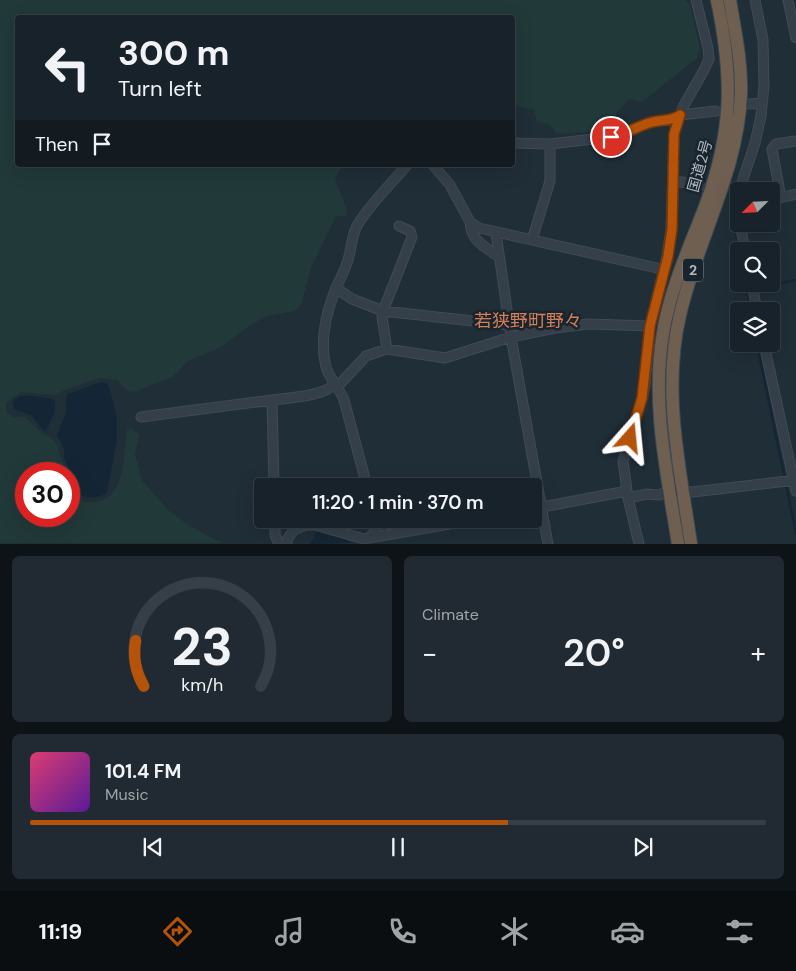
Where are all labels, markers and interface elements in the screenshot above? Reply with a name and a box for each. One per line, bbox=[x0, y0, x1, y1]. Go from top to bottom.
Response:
text: 300 m bbox=[118, 30, 230, 76]
icon: left bbox=[35, 35, 100, 100]
text: Turn left bbox=[118, 74, 202, 103]
pin bbox=[590, 116, 632, 158]
icon: arrive bbox=[597, 123, 625, 151]
icon: arrive bbox=[88, 130, 116, 158]
text: Then bbox=[35, 132, 78, 157]
street label: 国道2号 bbox=[683, 137, 717, 195]
north arrow bbox=[730, 182, 780, 232]
map controls bbox=[730, 182, 780, 352]
button: search bbox=[730, 242, 780, 292]
road number: 2 bbox=[683, 258, 703, 282]
button: layers bbox=[730, 302, 780, 352]
district label: 若狭野町野々 bbox=[474, 309, 582, 333]
position arrow bbox=[603, 411, 655, 463]
speed limit sign: 30 bbox=[15, 462, 80, 527]
text: 11:20 · 1 min · 370 m bbox=[312, 490, 484, 515]
text: Climate bbox=[422, 604, 479, 625]
text: 23 bbox=[171, 613, 233, 681]
text: 20° bbox=[563, 628, 625, 678]
text: − bbox=[422, 635, 437, 672]
text: + bbox=[751, 635, 766, 672]
text: km/h bbox=[181, 673, 223, 697]
text: 101.4 FM bbox=[105, 759, 181, 784]
text: Music bbox=[105, 784, 149, 805]
icon: previous bbox=[139, 833, 167, 861]
icon: pause bbox=[384, 833, 412, 861]
icon: next bbox=[629, 833, 657, 861]
icon: directions bbox=[160, 914, 195, 949]
icon: music bbox=[272, 914, 307, 949]
icon: phone bbox=[385, 914, 420, 949]
icon: climate bbox=[497, 914, 532, 949]
icon: car bbox=[610, 914, 645, 949]
icon: filters bbox=[722, 914, 757, 949]
text: 11:19 bbox=[39, 917, 82, 946]

